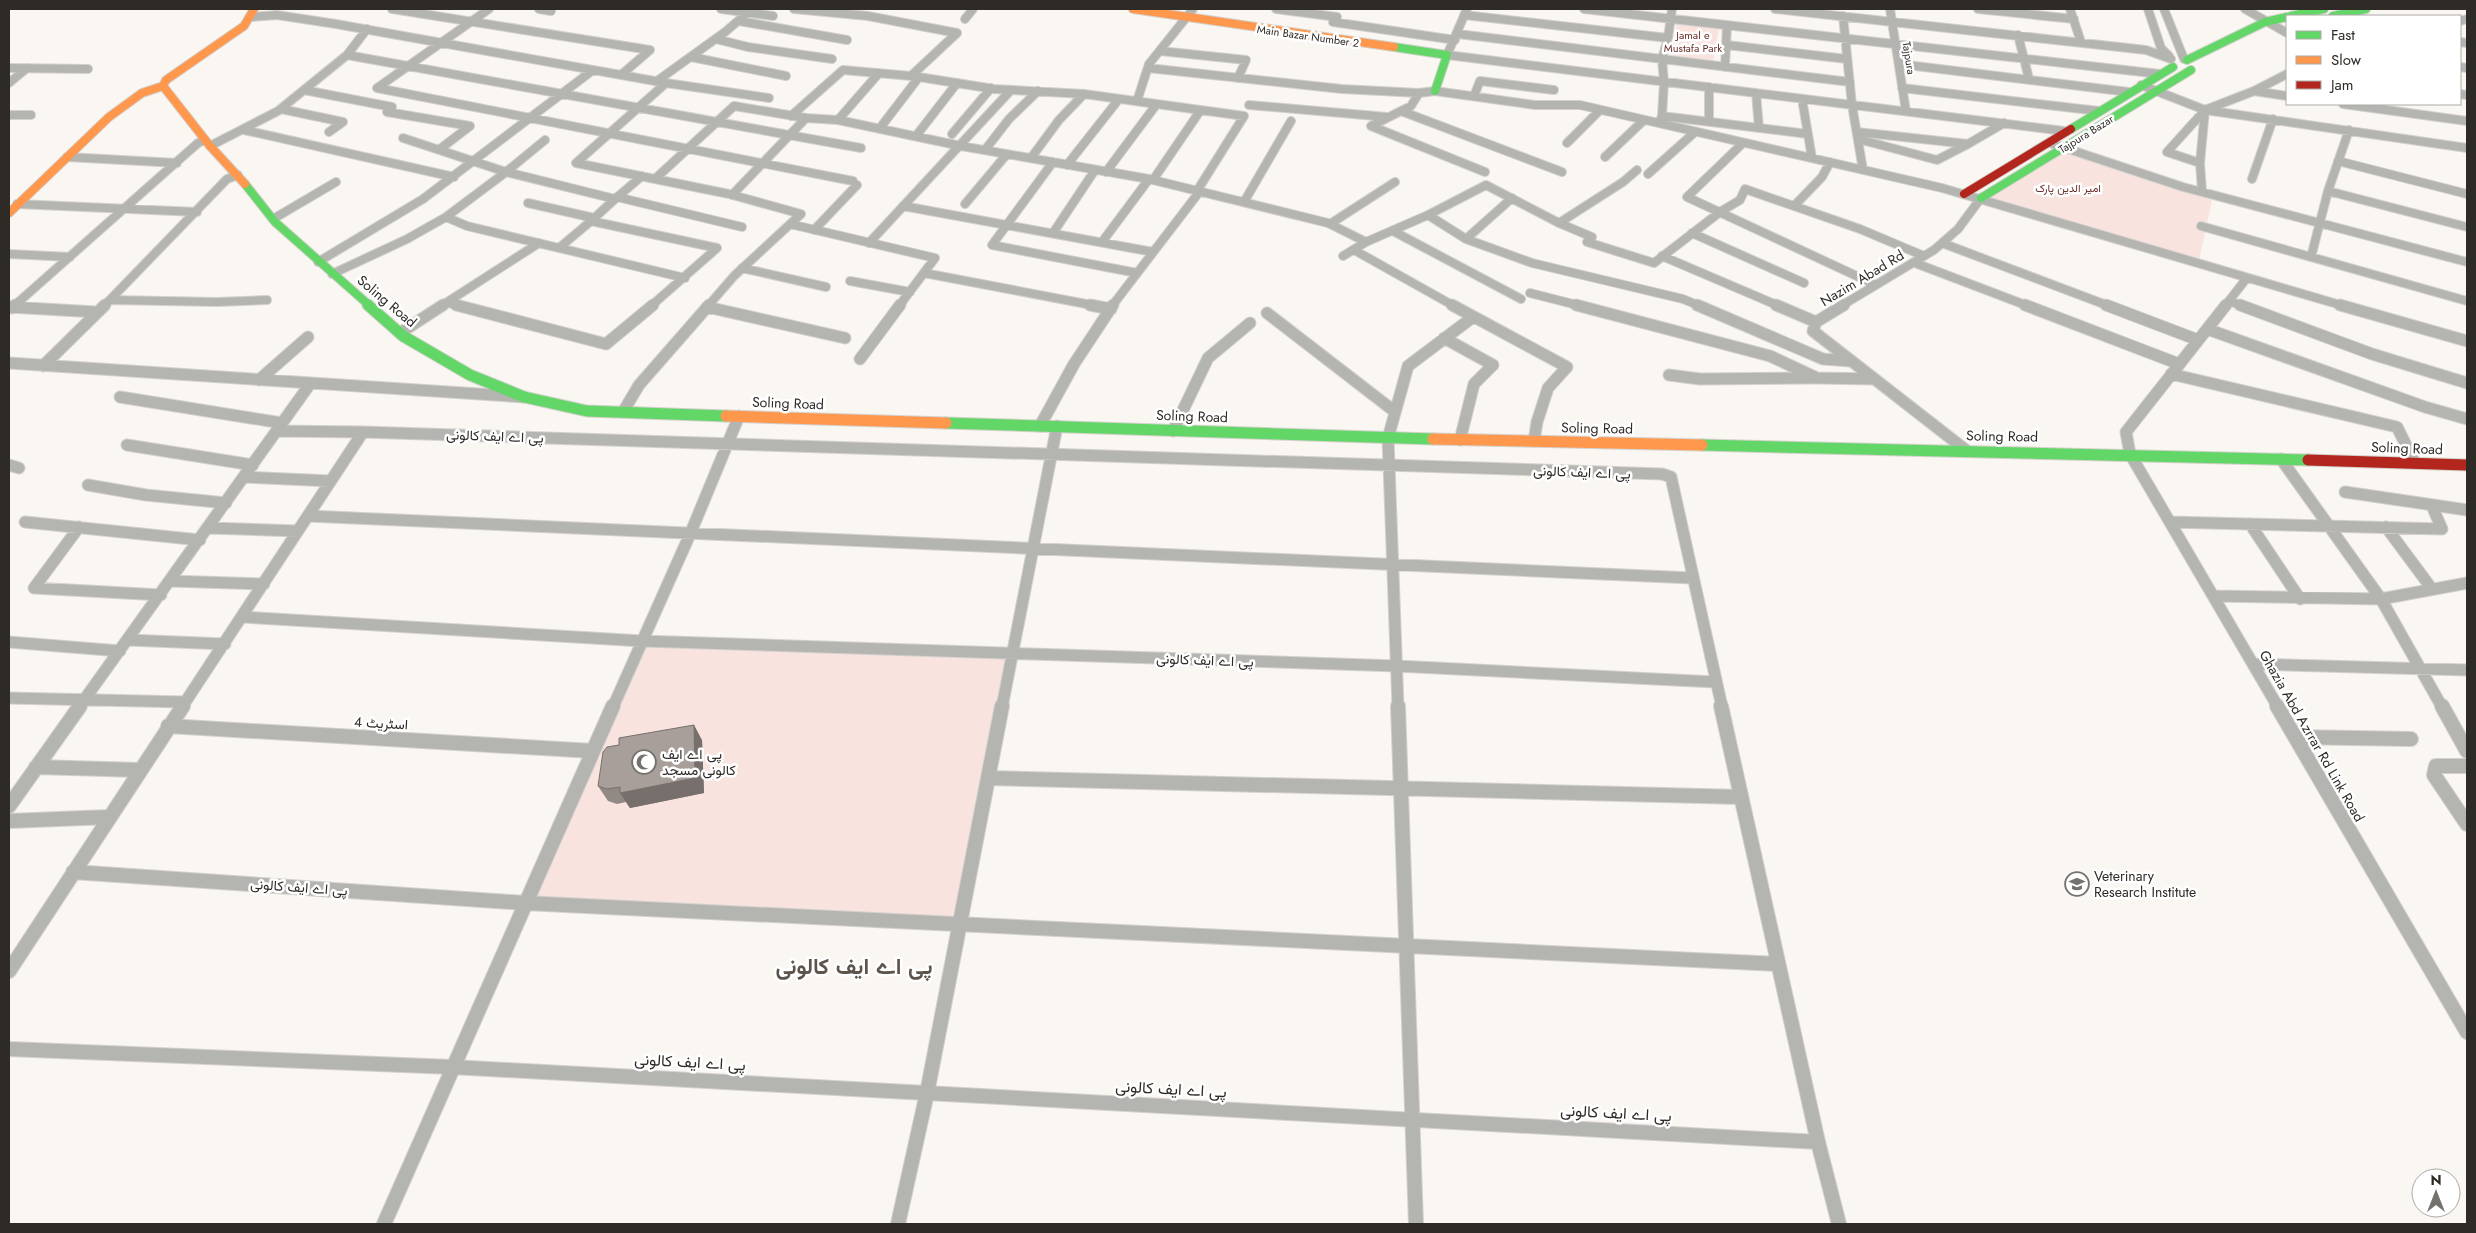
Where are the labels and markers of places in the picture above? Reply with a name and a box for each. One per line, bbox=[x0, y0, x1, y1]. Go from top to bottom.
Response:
place label: پی اے ایف کالونی مسجد bbox=[662, 744, 736, 780]
mosque icon: پی اے ایف کالونی مسجد bbox=[631, 749, 657, 775]
place label: Veterinary Research Institute bbox=[2094, 866, 2196, 902]
school or university icon: Veterinary Research Institute bbox=[2064, 871, 2090, 897]

